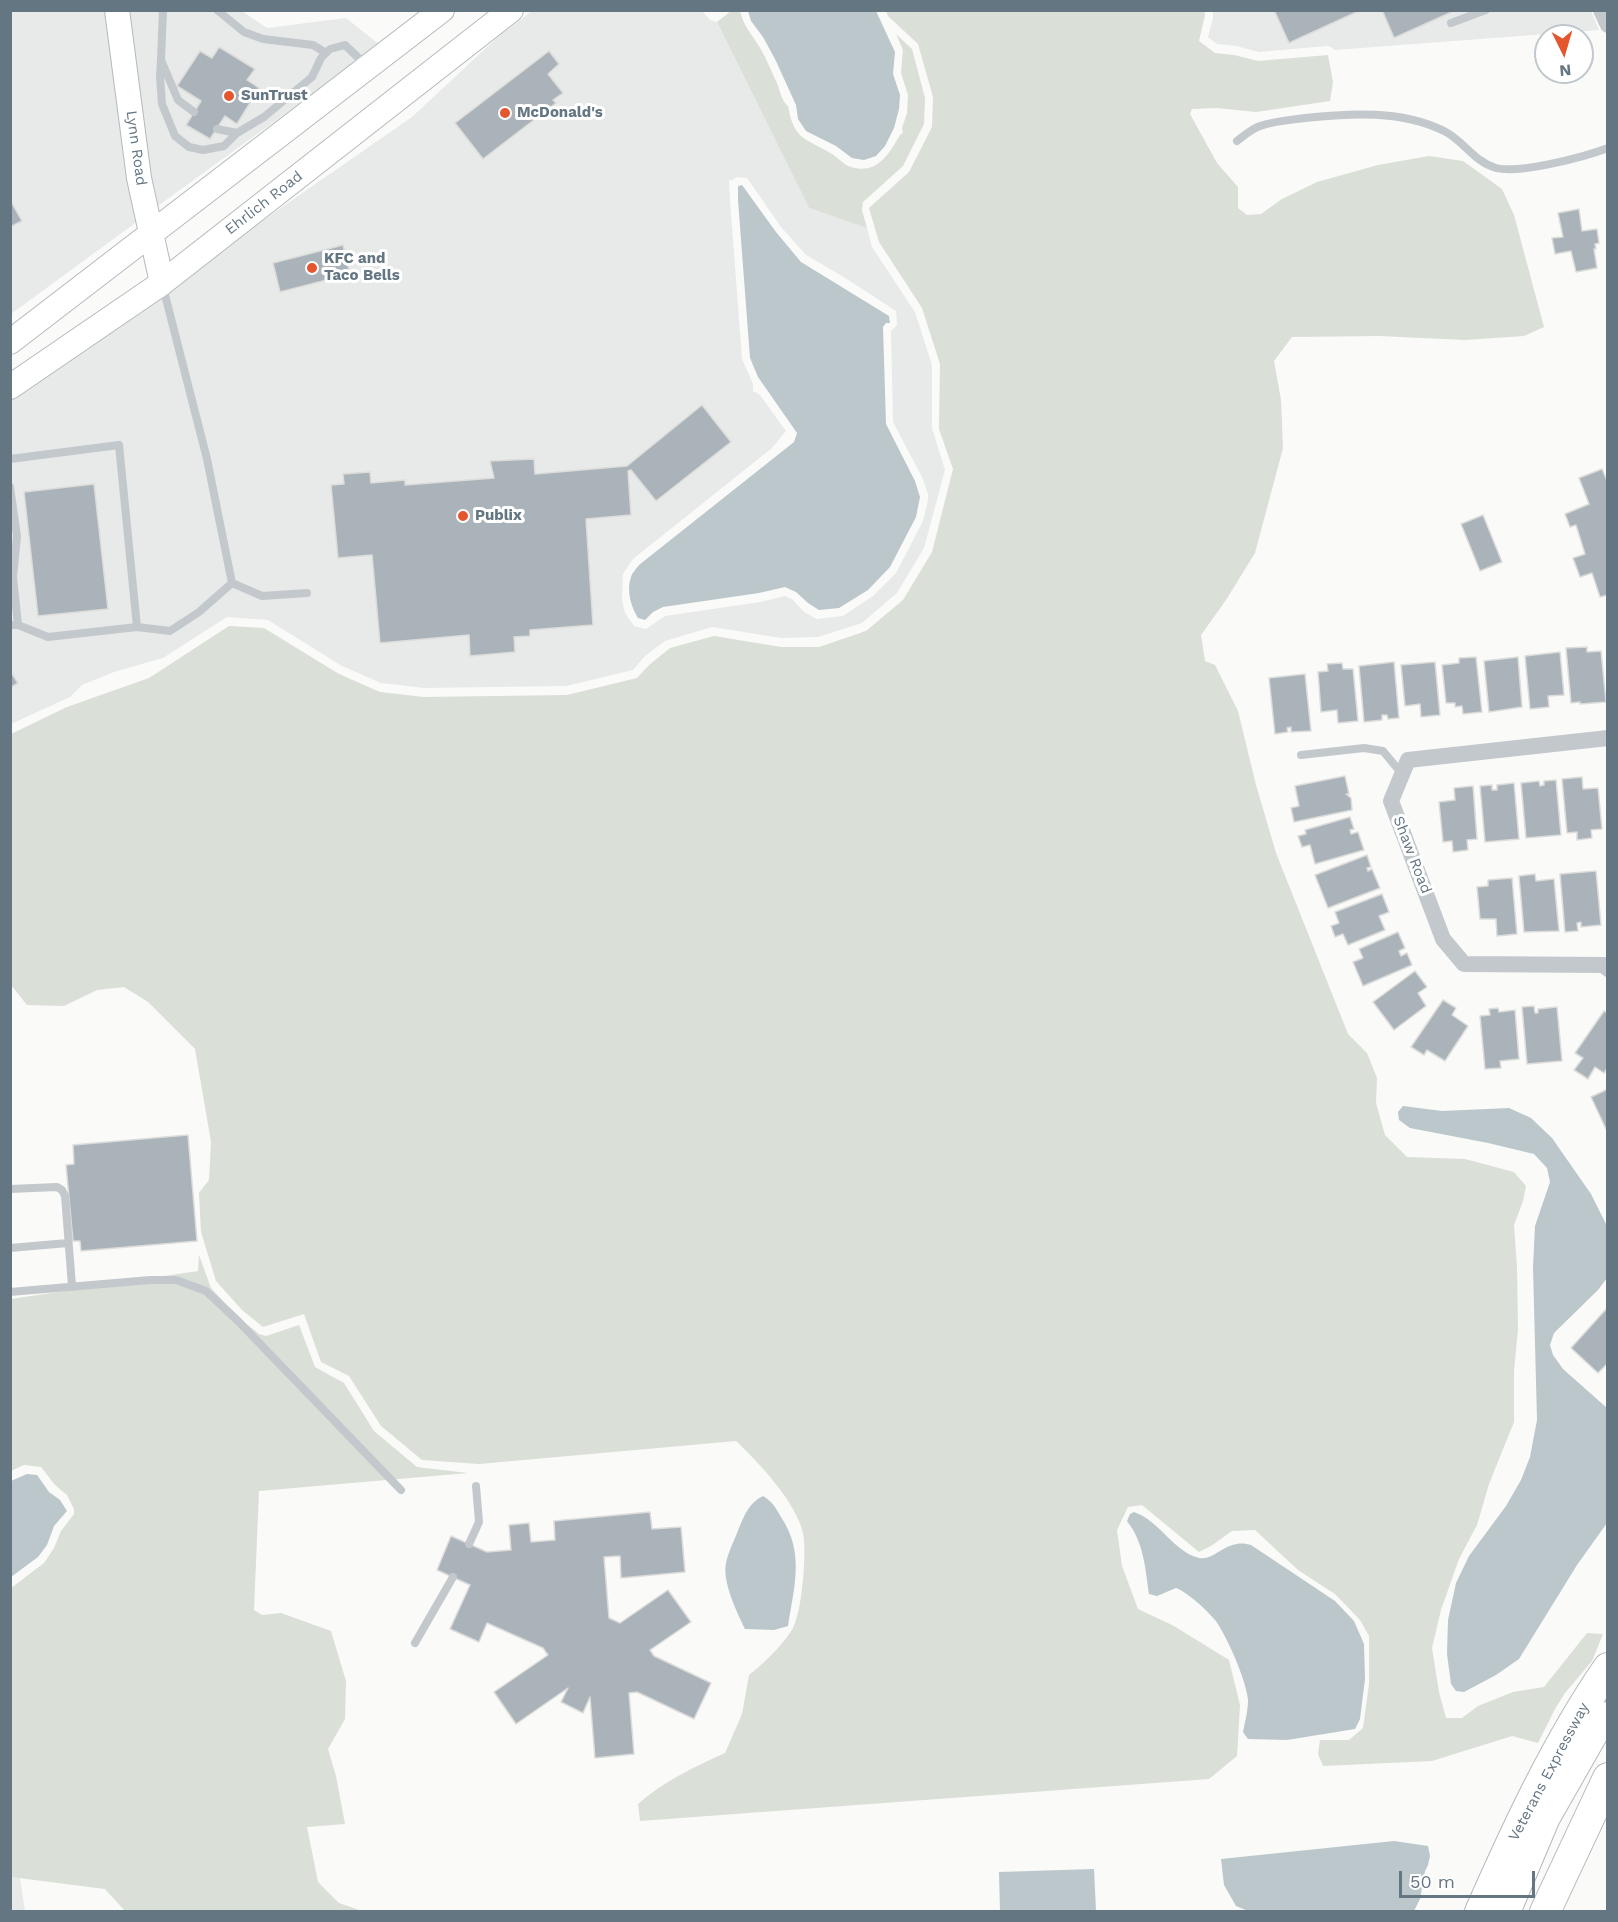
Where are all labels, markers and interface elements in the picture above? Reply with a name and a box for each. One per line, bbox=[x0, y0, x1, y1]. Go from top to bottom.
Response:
north arrow bbox=[1534, 24, 1594, 84]
text: N bbox=[1559, 60, 1572, 80]
place label: SunTrust bbox=[241, 87, 308, 105]
marker: SunTrust bbox=[222, 89, 236, 103]
place label: McDonald's bbox=[517, 104, 603, 122]
marker: McDonald's bbox=[498, 106, 512, 120]
street label: Lynn Road bbox=[122, 109, 150, 187]
street label: Ehrlich Road bbox=[222, 167, 306, 239]
place label: KFC and Taco Bells bbox=[324, 250, 400, 285]
marker: KFC and Taco Bells bbox=[305, 261, 319, 275]
place label: Publix bbox=[475, 507, 522, 525]
marker: Publix bbox=[456, 509, 470, 523]
street label: Shaw Road bbox=[1389, 814, 1435, 896]
street label: Veterans Expressway bbox=[1505, 1700, 1593, 1844]
scale bar bbox=[1402, 1859, 1538, 1897]
text: 50 m bbox=[1410, 1871, 1455, 1892]

